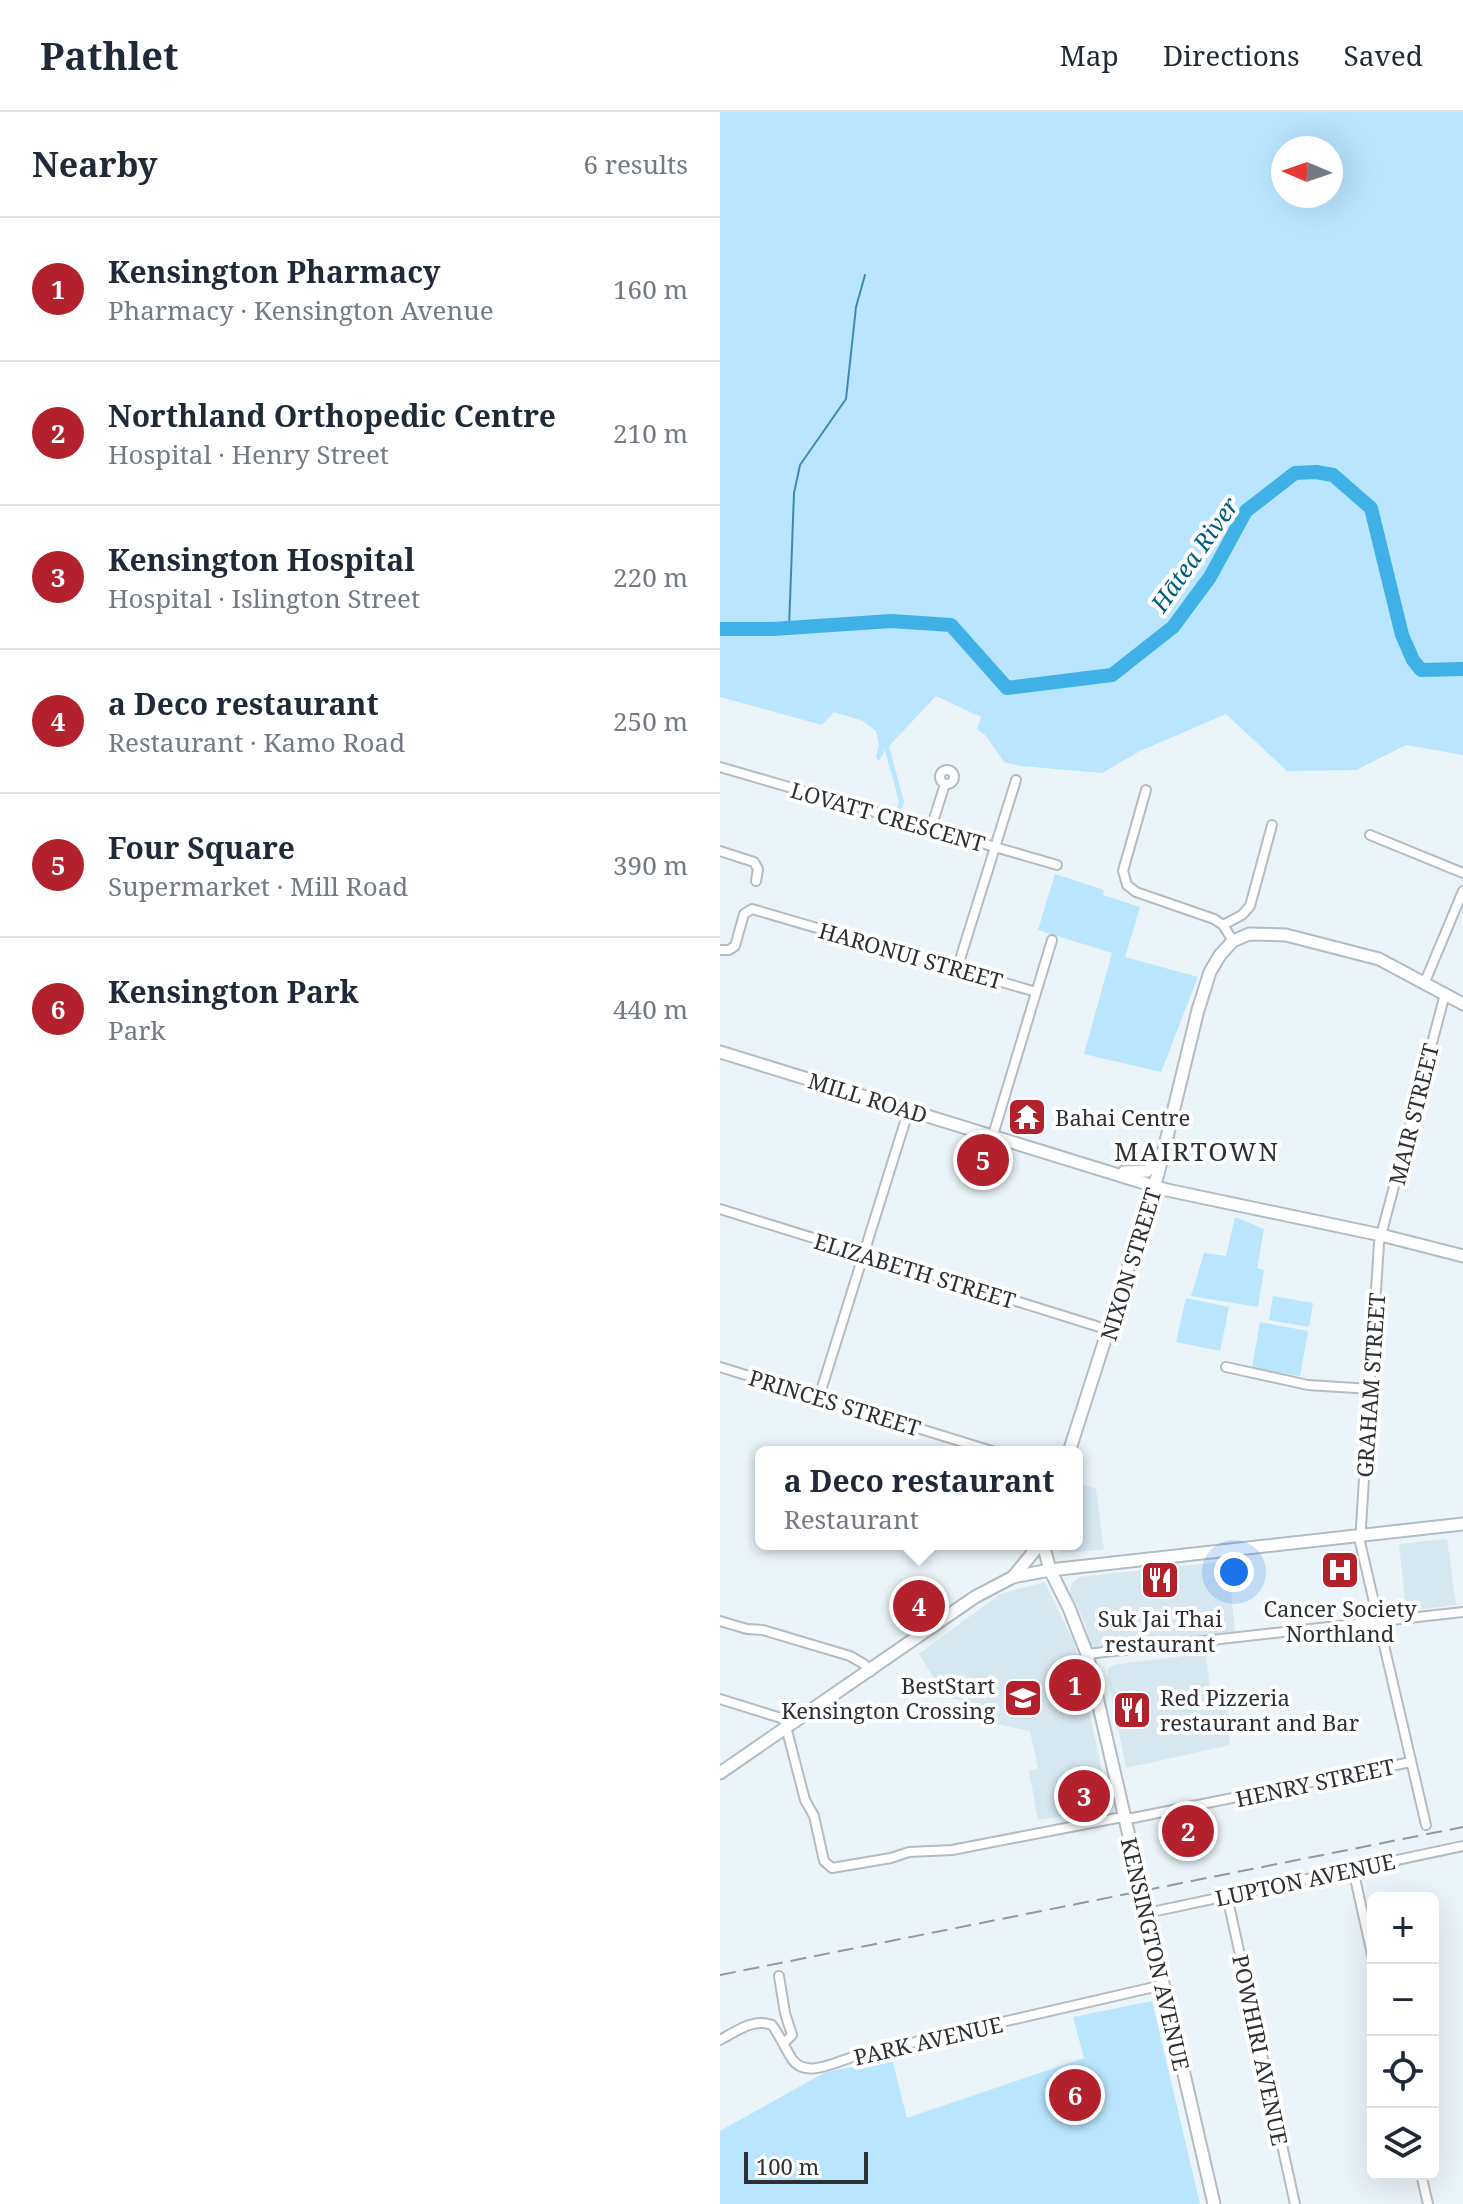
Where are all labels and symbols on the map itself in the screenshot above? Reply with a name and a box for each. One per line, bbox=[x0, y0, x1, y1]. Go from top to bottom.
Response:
north arrow bbox=[1271, 136, 1343, 208]
water label: Hātea River bbox=[1142, 489, 1246, 619]
street label: LOVATT CRESCENT bbox=[787, 774, 989, 858]
street label: HARONUI STREET bbox=[816, 914, 1007, 996]
street label: MAIR STREET bbox=[1381, 1040, 1445, 1188]
street label: MILL ROAD bbox=[805, 1065, 931, 1129]
temple icon: Bahai Centre bbox=[1006, 1096, 1048, 1138]
place label: Bahai Centre bbox=[1055, 1102, 1190, 1132]
pin: 5 bbox=[957, 1130, 1009, 1190]
district label: MAIRTOWN bbox=[1114, 1133, 1280, 1169]
street label: NIXON STREET bbox=[1093, 1184, 1168, 1344]
street label: ELIZABETH STREET bbox=[811, 1225, 1020, 1315]
street label: GRAHAM STREET bbox=[1349, 1291, 1391, 1478]
street label: PRINCES STREET bbox=[746, 1362, 925, 1442]
hospital icon: Cancer Society Northland bbox=[1319, 1549, 1361, 1591]
your location bbox=[1214, 1552, 1254, 1592]
restaurant icon: Suk Jai Thai restaurant bbox=[1139, 1559, 1181, 1601]
pin: 4 bbox=[893, 1576, 945, 1636]
place label: Cancer Society Northland bbox=[1263, 1593, 1417, 1648]
place label: Suk Jai Thai restaurant bbox=[1098, 1603, 1222, 1658]
pin: 1 bbox=[1049, 1655, 1101, 1715]
place label: BestStart Kensington Crossing bbox=[781, 1670, 995, 1725]
school or university icon: BestStart Kensington Crossing bbox=[1002, 1677, 1044, 1719]
place label: Red Pizzeria restaurant and Bar bbox=[1160, 1682, 1360, 1737]
restaurant icon: Red Pizzeria restaurant and Bar bbox=[1111, 1689, 1153, 1731]
street label: HENRY STREET bbox=[1233, 1750, 1398, 1813]
pin: 3 bbox=[1058, 1766, 1110, 1826]
pin: 2 bbox=[1162, 1801, 1214, 1861]
street label: KENSINGTON AVENUE bbox=[1115, 1834, 1197, 2074]
street label: LUPTON AVENUE bbox=[1212, 1845, 1398, 1913]
street label: POWHIRI AVENUE bbox=[1226, 1952, 1296, 2148]
street label: PARK AVENUE bbox=[851, 2008, 1005, 2072]
pin: 6 bbox=[1049, 2065, 1101, 2125]
scale bar bbox=[744, 2148, 868, 2184]

